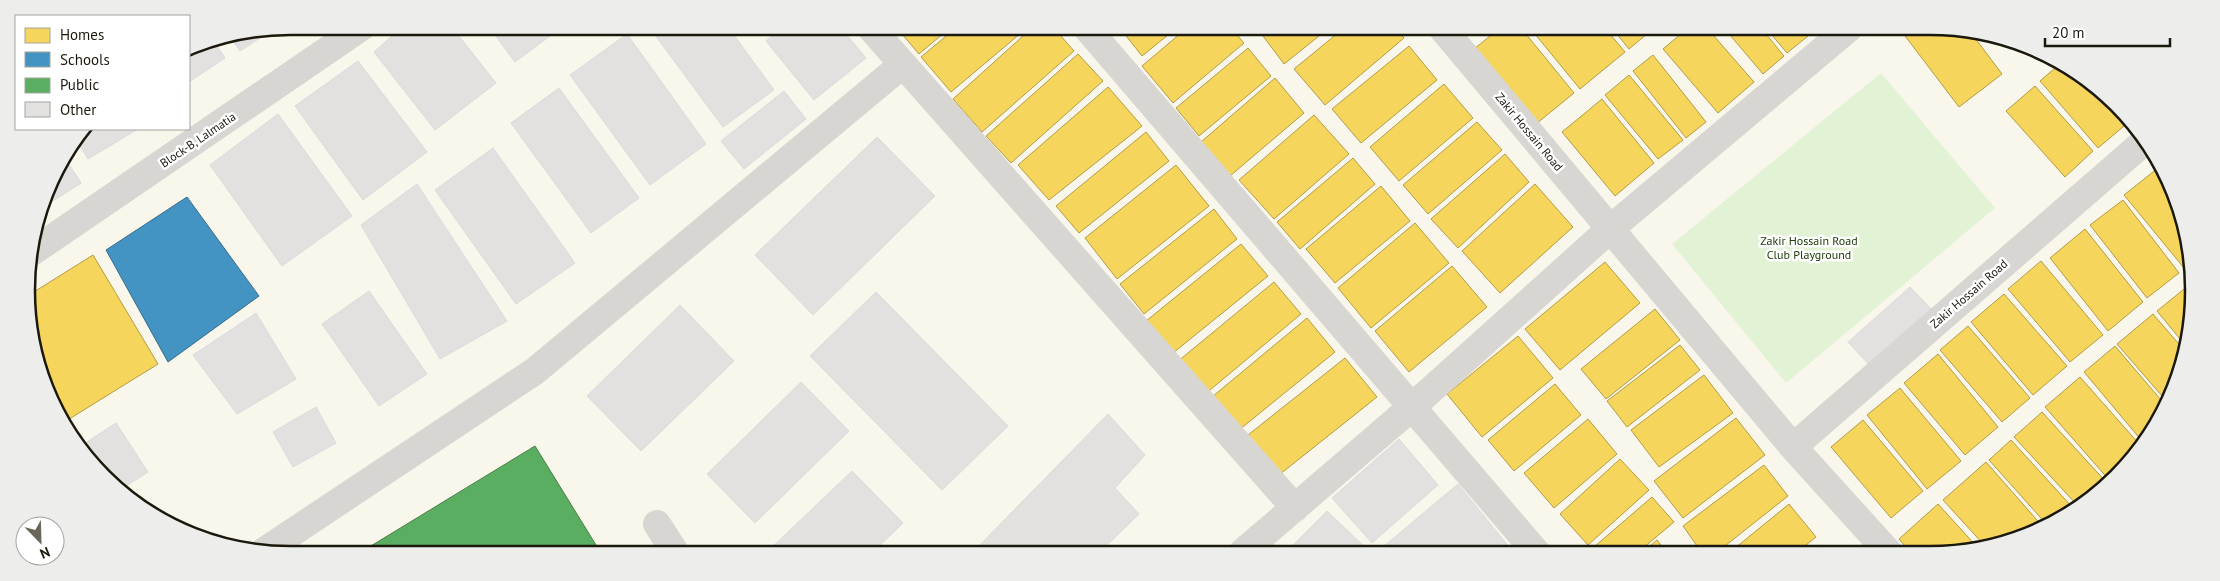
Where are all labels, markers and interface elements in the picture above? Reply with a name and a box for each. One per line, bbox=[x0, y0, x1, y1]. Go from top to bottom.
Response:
legend bbox=[15, 15, 190, 130]
scale bar bbox=[2045, 15, 2170, 47]
text: 20 m bbox=[2052, 23, 2085, 42]
text: Homes bbox=[60, 25, 104, 44]
text: Schools bbox=[60, 50, 110, 69]
text: Public bbox=[60, 75, 99, 94]
street label: Zakir Hossain Road bbox=[1492, 90, 1566, 174]
text: Other bbox=[60, 100, 96, 119]
street label: Block-B, Lalmatia bbox=[157, 109, 239, 170]
park label: Zakir Hossain Road Club Playground bbox=[1760, 233, 1858, 262]
street label: Zakir Hossain Road bbox=[1927, 256, 2010, 331]
north arrow bbox=[15, 516, 65, 566]
text: N bbox=[37, 543, 53, 563]

